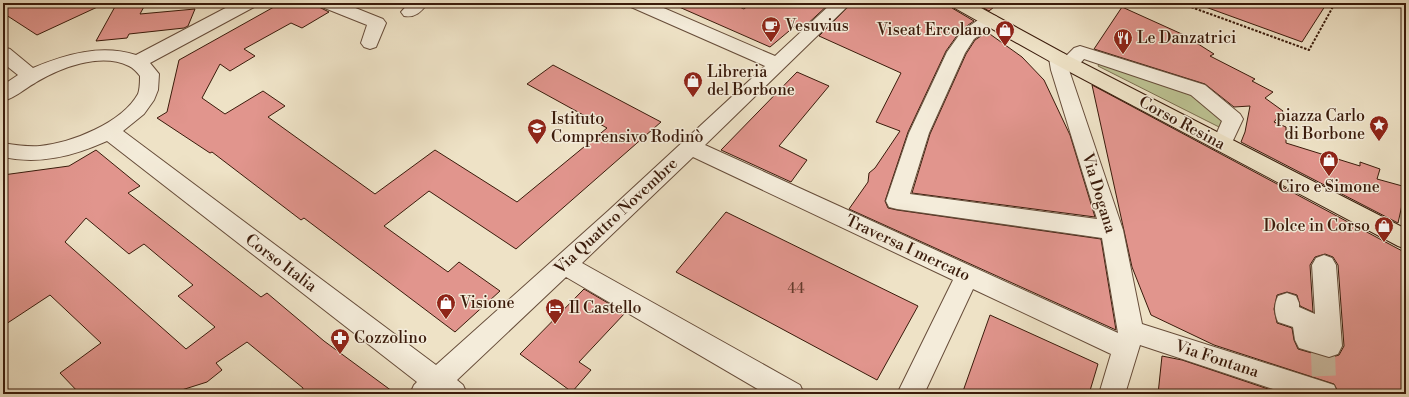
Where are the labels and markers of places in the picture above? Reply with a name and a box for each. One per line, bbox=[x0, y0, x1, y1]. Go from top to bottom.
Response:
cafe icon: Vesuvius bbox=[760, 15, 782, 43]
place label: Vesuvius bbox=[784, 16, 849, 36]
shop icon: Viseat Ercolano bbox=[994, 19, 1016, 47]
place label: Viseat Ercolano bbox=[876, 20, 991, 40]
restaurant icon: Le Danzatrici bbox=[1112, 27, 1134, 55]
place label: Le Danzatrici bbox=[1137, 28, 1236, 48]
place label: Libreria del Borbone bbox=[707, 62, 795, 100]
shop icon: Libreria del Borbone bbox=[682, 70, 704, 98]
place label: piazza Carlo di Borbone bbox=[1276, 106, 1365, 144]
place label: Istituto Comprensivo Rodinò bbox=[551, 109, 704, 147]
place icon: piazza Carlo di Borbone bbox=[1368, 114, 1390, 142]
school or university icon: Istituto Comprensivo Rodinò bbox=[526, 117, 548, 145]
shop icon: Ciro e Simone bbox=[1318, 149, 1340, 177]
place label: Ciro e Simone bbox=[1278, 177, 1380, 197]
shop icon: Dolce in Corso bbox=[1373, 215, 1395, 243]
place label: Dolce in Corso bbox=[1263, 216, 1370, 236]
shop icon: Visione bbox=[435, 292, 457, 320]
place label: Visione bbox=[459, 293, 515, 313]
hotel icon: Il Castello bbox=[544, 297, 566, 325]
place label: Il Castello bbox=[569, 298, 641, 318]
pharmacy icon: Cozzolino bbox=[329, 327, 351, 355]
place label: Cozzolino bbox=[354, 328, 427, 348]

